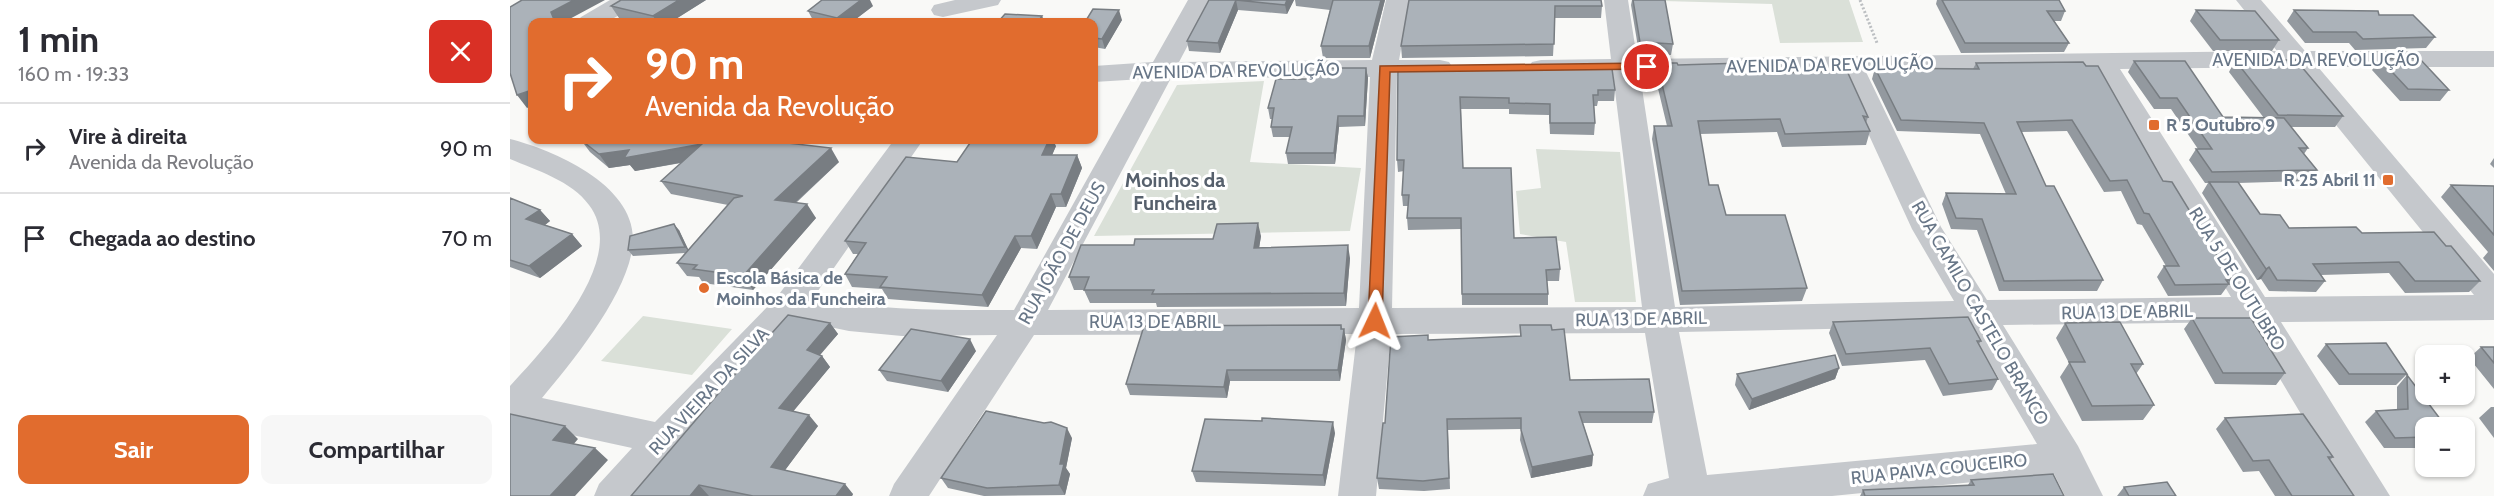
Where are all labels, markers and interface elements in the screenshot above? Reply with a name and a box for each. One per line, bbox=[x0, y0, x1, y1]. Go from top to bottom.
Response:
text: 1 min bbox=[18, 17, 99, 61]
button: close bbox=[429, 20, 492, 83]
text: 90 m bbox=[645, 38, 744, 90]
pin bbox=[1621, 41, 1672, 92]
icon: right bbox=[546, 42, 624, 120]
street label: AVENIDA DA REVOLUÇÃO bbox=[2212, 49, 2420, 71]
icon: arrive bbox=[1630, 50, 1663, 83]
street label: AVENIDA DA REVOLUÇÃO bbox=[1726, 52, 1934, 78]
street label: AVENIDA DA REVOLUÇÃO bbox=[1132, 58, 1340, 84]
text: 160 m · 19:33 bbox=[18, 62, 129, 86]
text: Avenida da Revolução bbox=[645, 90, 894, 123]
place label: R 5 Outubro 9 bbox=[2166, 114, 2275, 136]
marker: R 5 Outubro 9 bbox=[2147, 118, 2161, 132]
text: Vire à direita bbox=[69, 123, 187, 150]
icon: right bbox=[18, 132, 51, 165]
text: 90 m bbox=[440, 135, 492, 162]
text: Avenida da Revolução bbox=[69, 150, 254, 174]
district label: Moinhos da Funcheira bbox=[1125, 168, 1225, 215]
place label: R 25 Abril 11 bbox=[2284, 169, 2376, 191]
marker: R 25 Abril 11 bbox=[2381, 173, 2395, 187]
street label: RUA JOÃO DE DEUS bbox=[1014, 178, 1110, 328]
street label: RUA CAMILO CASTELO BRANCO bbox=[1907, 197, 2053, 429]
street label: RUA 5 DE OUTUBRO bbox=[2184, 203, 2290, 355]
icon: arrive bbox=[18, 222, 51, 255]
text: Chegada ao destino bbox=[69, 225, 255, 252]
text: 70 m bbox=[442, 225, 492, 252]
place label: Escola Básica de Moinhos da Funcheira bbox=[716, 267, 886, 310]
marker: Escola Básica de Moinhos da Funcheira bbox=[697, 281, 711, 295]
position arrow bbox=[1343, 289, 1407, 353]
street label: RUA 13 DE ABRIL bbox=[2061, 300, 2193, 324]
street label: RUA 13 DE ABRIL bbox=[1575, 307, 1707, 331]
street label: RUA 13 DE ABRIL bbox=[1089, 311, 1221, 333]
street label: RUA VIEIRA DA SILVA bbox=[644, 323, 774, 459]
map controls bbox=[2415, 345, 2475, 477]
button: + bbox=[2415, 345, 2475, 405]
button: Sair bbox=[18, 415, 249, 484]
button: Compartilhar bbox=[261, 415, 492, 484]
button: − bbox=[2415, 417, 2475, 477]
street label: RUA PAIVA COUCEIRO bbox=[1850, 449, 2028, 489]

